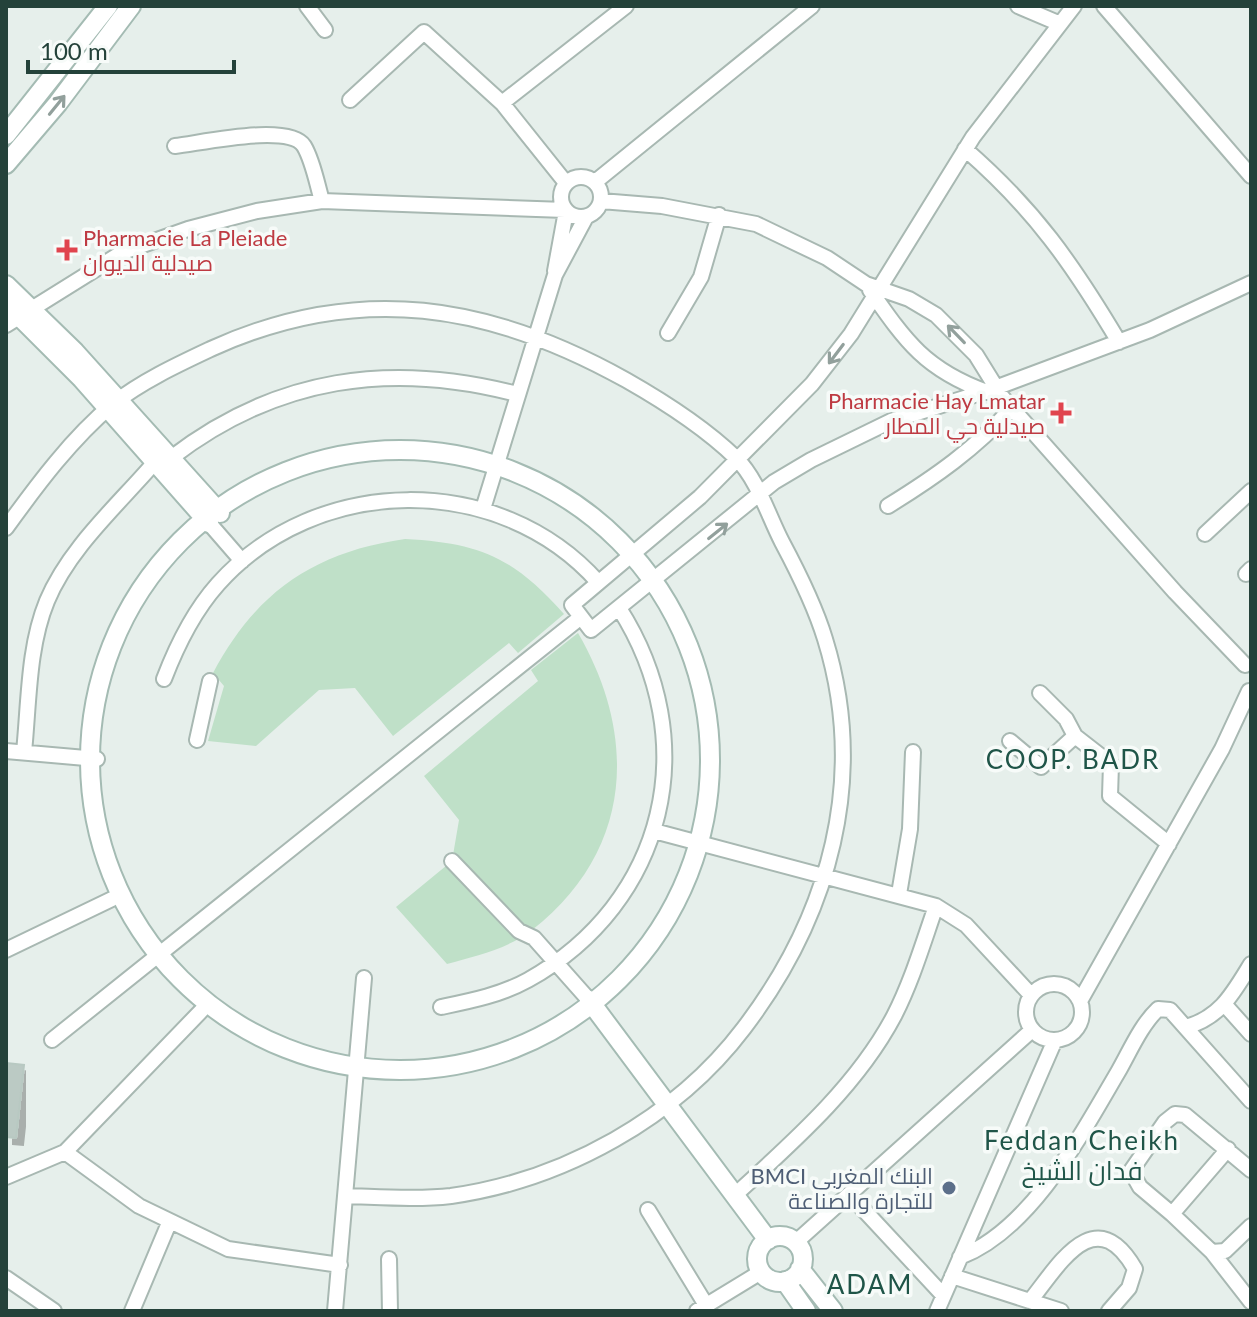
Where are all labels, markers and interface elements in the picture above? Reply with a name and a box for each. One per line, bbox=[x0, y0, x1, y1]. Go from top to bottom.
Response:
scale bar bbox=[28, 24, 234, 74]
text: 100 m bbox=[40, 36, 108, 65]
one-way arrow bbox=[48, 95, 66, 115]
place label: Pharmacie La Pleiade صيدلية الديوان bbox=[83, 224, 287, 276]
marker: Pharmacie La Pleiade صيدلية الديوان bbox=[58, 241, 76, 259]
one-way arrow bbox=[947, 324, 966, 344]
one-way arrow bbox=[827, 343, 844, 364]
place label: Pharmacie Hay Lmatar صيدلية حي المطار bbox=[828, 387, 1045, 443]
marker: Pharmacie Hay Lmatar صيدلية حي المطار bbox=[1052, 404, 1070, 422]
one-way arrow bbox=[707, 522, 728, 540]
district label: COOP. BADR bbox=[986, 743, 1160, 775]
district label: Feddan Cheikh فدان الشيخ bbox=[984, 1124, 1180, 1188]
place label: BMCI البنك المغربي للتجارة والصناعة bbox=[751, 1162, 933, 1214]
marker: BMCI البنك المغربي للتجارة والصناعة bbox=[940, 1179, 958, 1197]
district label: ADAM bbox=[827, 1268, 913, 1300]

